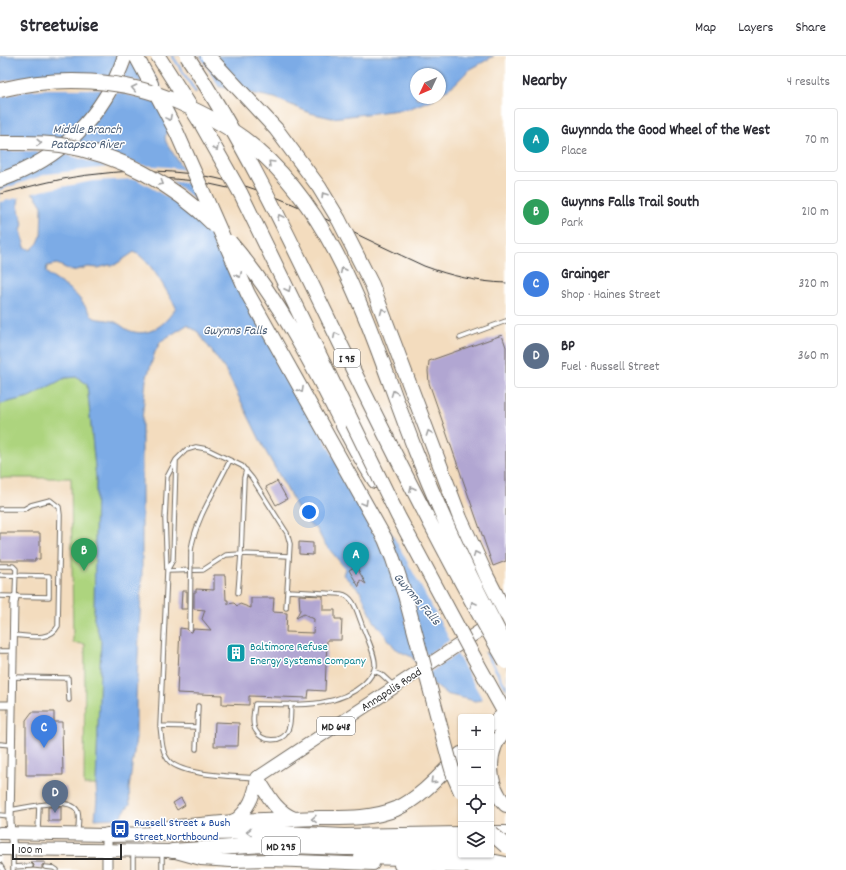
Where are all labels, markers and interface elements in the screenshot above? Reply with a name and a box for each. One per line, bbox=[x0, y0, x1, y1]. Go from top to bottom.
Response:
text: Streetwise bbox=[20, 14, 98, 41]
text: Map bbox=[695, 18, 716, 38]
text: Layers bbox=[738, 18, 773, 38]
text: Share bbox=[795, 18, 826, 38]
north arrow bbox=[410, 68, 446, 104]
text: Nearby bbox=[522, 70, 566, 94]
text: 4 results bbox=[787, 73, 830, 92]
one-way arrow bbox=[131, 85, 137, 93]
one-way arrow bbox=[165, 114, 172, 121]
text: Gwynnda the Good Wheel of the West bbox=[561, 120, 770, 142]
water label: Middle Branch Patapsco River bbox=[50, 121, 126, 155]
text: A bbox=[532, 131, 540, 150]
text: 70 m bbox=[805, 131, 829, 150]
one-way arrow bbox=[36, 139, 42, 148]
text: Place bbox=[561, 142, 587, 161]
one-way arrow bbox=[212, 144, 219, 152]
one-way arrow bbox=[268, 160, 276, 168]
one-way arrow bbox=[157, 178, 164, 186]
text: Gwynns Falls Trail South bbox=[561, 192, 699, 214]
one-way arrow bbox=[322, 193, 329, 200]
text: B bbox=[533, 203, 539, 222]
text: 210 m bbox=[801, 203, 829, 222]
one-way arrow bbox=[277, 214, 285, 222]
text: Park bbox=[561, 214, 583, 233]
text: Grainger bbox=[561, 264, 610, 286]
one-way arrow bbox=[340, 267, 348, 274]
one-way arrow bbox=[235, 272, 243, 279]
text: C bbox=[533, 275, 539, 294]
text: 320 m bbox=[799, 275, 829, 294]
one-way arrow bbox=[283, 285, 291, 292]
text: Shop · Haines Street bbox=[561, 286, 660, 305]
one-way arrow bbox=[379, 308, 387, 315]
water label: Gwynns Falls bbox=[203, 322, 268, 341]
one-way arrow bbox=[333, 331, 341, 339]
text: BP bbox=[561, 336, 575, 358]
text: D bbox=[533, 347, 539, 366]
text: 360 m bbox=[798, 347, 829, 366]
road number: I 95 bbox=[334, 349, 360, 367]
text: Fuel · Russell Street bbox=[561, 358, 660, 377]
one-way arrow bbox=[296, 386, 303, 393]
one-way arrow bbox=[390, 390, 398, 397]
one-way arrow bbox=[425, 429, 433, 436]
one-way arrow bbox=[410, 485, 417, 493]
one-way arrow bbox=[361, 499, 368, 506]
your location bbox=[299, 502, 319, 522]
pin: B bbox=[71, 538, 97, 571]
pin: A bbox=[343, 542, 369, 575]
one-way arrow bbox=[473, 551, 481, 558]
water label: Gwynns Falls bbox=[388, 569, 445, 630]
one-way arrow bbox=[470, 601, 477, 608]
place label: Baltimore Refuse Energy Systems Company bbox=[250, 639, 367, 670]
building icon: Baltimore Refuse Energy Systems Company bbox=[225, 642, 247, 664]
street label: Annapolis Road bbox=[358, 664, 426, 716]
map controls bbox=[458, 714, 494, 858]
button: + bbox=[458, 714, 494, 750]
pin: C bbox=[31, 715, 57, 748]
road number: MD 648 bbox=[317, 717, 355, 735]
button: − bbox=[458, 750, 494, 786]
one-way arrow bbox=[430, 776, 438, 784]
pin: D bbox=[42, 780, 68, 813]
button: locate bbox=[458, 786, 494, 822]
one-way arrow bbox=[311, 814, 317, 823]
place label: Russell Street & Bush Street Northbound bbox=[134, 815, 230, 846]
bus stop icon: Russell Street & Bush Street Northbound bbox=[109, 818, 131, 840]
button: layers bbox=[458, 822, 494, 858]
one-way arrow bbox=[246, 828, 252, 836]
road number: MD 295 bbox=[262, 837, 300, 855]
scale bar bbox=[12, 842, 122, 861]
text: 100 m bbox=[18, 843, 42, 859]

